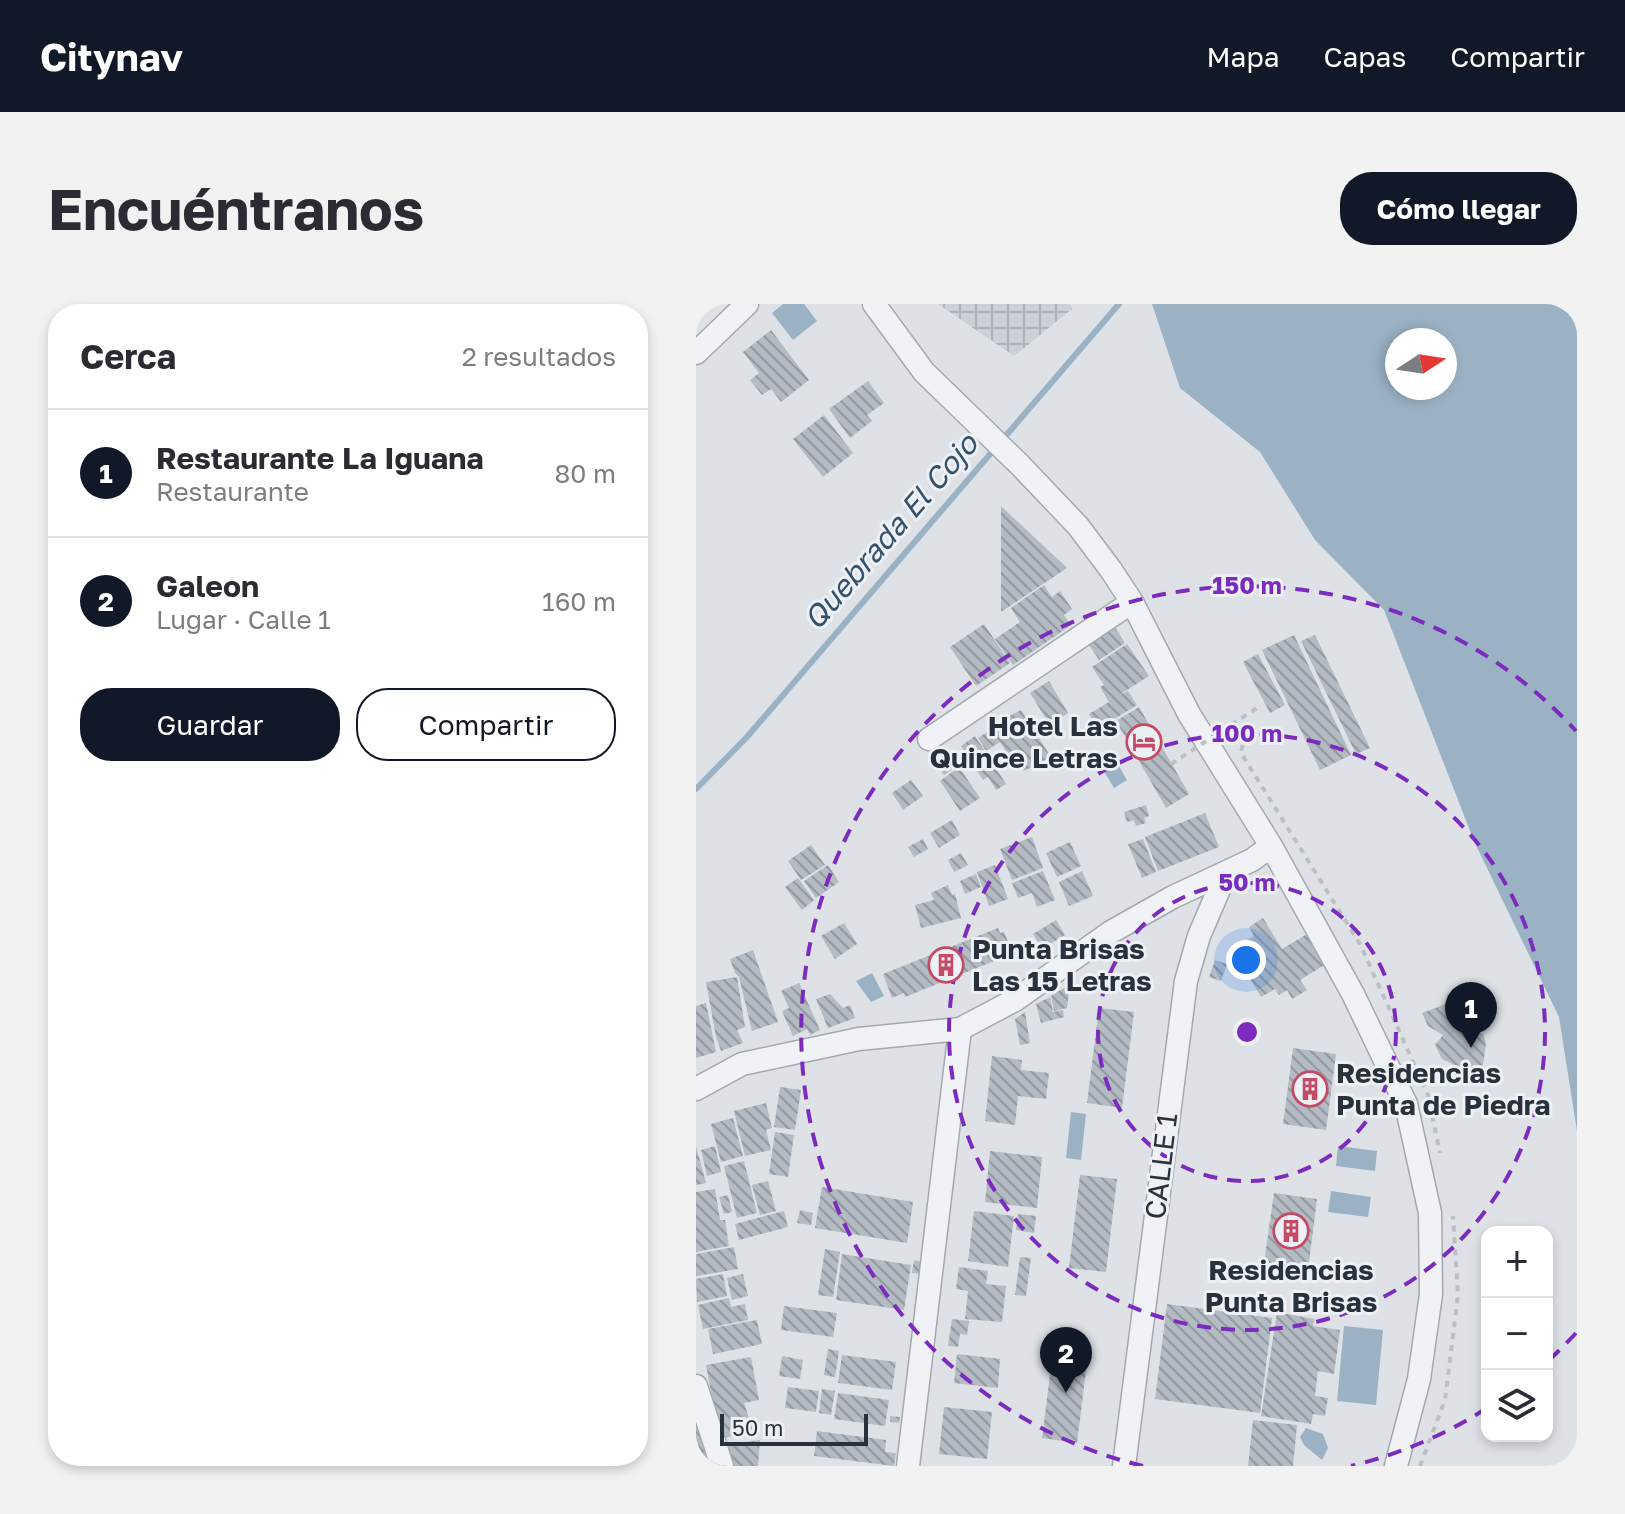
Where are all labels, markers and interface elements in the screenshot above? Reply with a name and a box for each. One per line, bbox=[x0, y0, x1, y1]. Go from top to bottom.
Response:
text: Citynav bbox=[40, 34, 183, 79]
text: Mapa bbox=[1207, 40, 1279, 73]
text: Capas bbox=[1323, 40, 1406, 73]
text: Compartir bbox=[1450, 40, 1585, 73]
button: Cómo llegar bbox=[1340, 172, 1577, 245]
text: Encuéntranos bbox=[48, 175, 424, 242]
north arrow bbox=[1385, 328, 1457, 400]
text: Cerca bbox=[80, 336, 176, 376]
text: 2 resultados bbox=[462, 341, 616, 372]
water label: Quebrada El Cojo bbox=[796, 425, 986, 636]
text: Restaurante La Iguana bbox=[156, 440, 484, 476]
text: 1 bbox=[99, 458, 113, 489]
text: 80 m bbox=[555, 458, 616, 489]
text: Restaurante bbox=[156, 476, 309, 507]
text: Galeon bbox=[156, 568, 259, 604]
text: 150 m bbox=[1212, 570, 1282, 599]
text: 2 bbox=[98, 586, 114, 617]
text: 160 m bbox=[542, 586, 616, 617]
text: Lugar · Calle 1 bbox=[156, 604, 331, 635]
button: Guardar bbox=[80, 688, 340, 761]
button: Compartir bbox=[356, 688, 616, 761]
place label: Hotel Las Quince Letras bbox=[930, 709, 1118, 774]
text: 100 m bbox=[1212, 718, 1282, 747]
hotel icon: Hotel Las Quince Letras bbox=[1125, 723, 1163, 761]
text: 50 m bbox=[1218, 867, 1276, 896]
place label: Punta Brisas Las 15 Letras bbox=[972, 932, 1152, 997]
your location bbox=[1226, 940, 1266, 980]
building icon: Punta Brisas Las 15 Letras bbox=[927, 946, 965, 984]
pin: 1 bbox=[1445, 982, 1497, 1048]
centre of rings bbox=[1233, 1018, 1261, 1046]
place label: Residencias Punta de Piedra bbox=[1336, 1056, 1550, 1121]
building icon: Residencias Punta de Piedra bbox=[1291, 1070, 1329, 1108]
street label: CALLE 1 bbox=[1138, 1111, 1183, 1221]
building icon: Residencias Punta Brisas bbox=[1272, 1212, 1310, 1250]
map controls bbox=[1481, 1226, 1553, 1442]
button: + bbox=[1481, 1226, 1553, 1298]
place label: Residencias Punta Brisas bbox=[1205, 1253, 1377, 1318]
button: − bbox=[1481, 1298, 1553, 1370]
pin: 2 bbox=[1040, 1327, 1092, 1393]
button: layers bbox=[1481, 1370, 1553, 1442]
scale bar bbox=[720, 1410, 868, 1446]
text: 50 m bbox=[732, 1414, 783, 1441]

